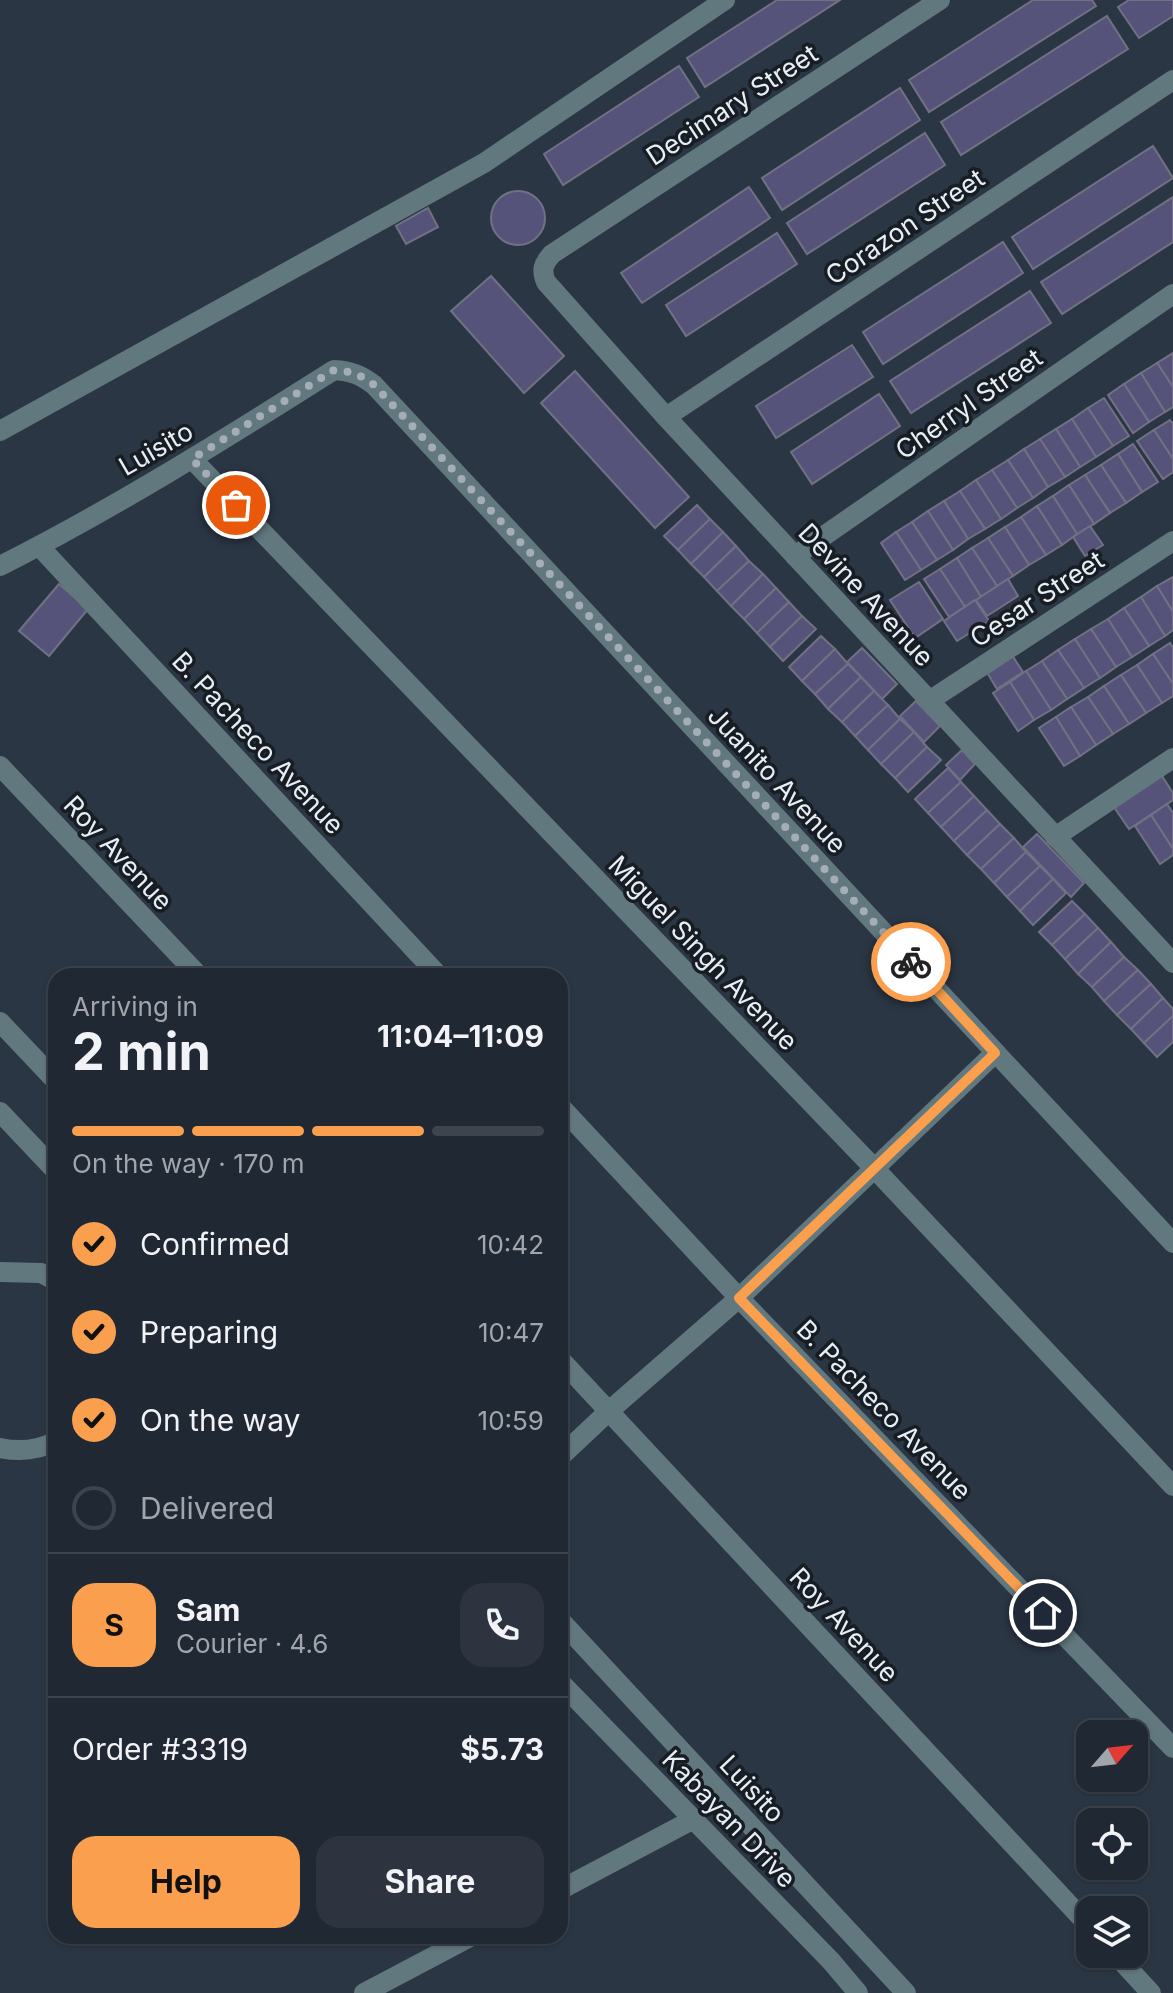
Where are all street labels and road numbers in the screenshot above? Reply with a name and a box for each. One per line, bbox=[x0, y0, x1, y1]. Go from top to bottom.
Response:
street label: Decimary Street bbox=[640, 38, 823, 171]
street label: Corazon Street bbox=[820, 162, 990, 291]
street label: Cherryl Street bbox=[890, 342, 1048, 466]
street label: Luisito bbox=[113, 415, 198, 482]
street label: Devine Avenue bbox=[792, 517, 940, 672]
street label: Cesar Street bbox=[964, 544, 1109, 653]
street label: B. Pacheco Avenue bbox=[166, 645, 351, 840]
street label: Juanito Avenue bbox=[702, 700, 853, 859]
street label: Roy Avenue bbox=[58, 789, 179, 916]
street label: Miguel Singh Avenue bbox=[603, 849, 804, 1056]
street label: B. Pacheco Avenue bbox=[791, 1313, 978, 1506]
street label: Roy Avenue bbox=[784, 1561, 905, 1688]
street label: Kabayan Drive bbox=[656, 1744, 803, 1894]
street label: Luisito bbox=[714, 1749, 791, 1829]

